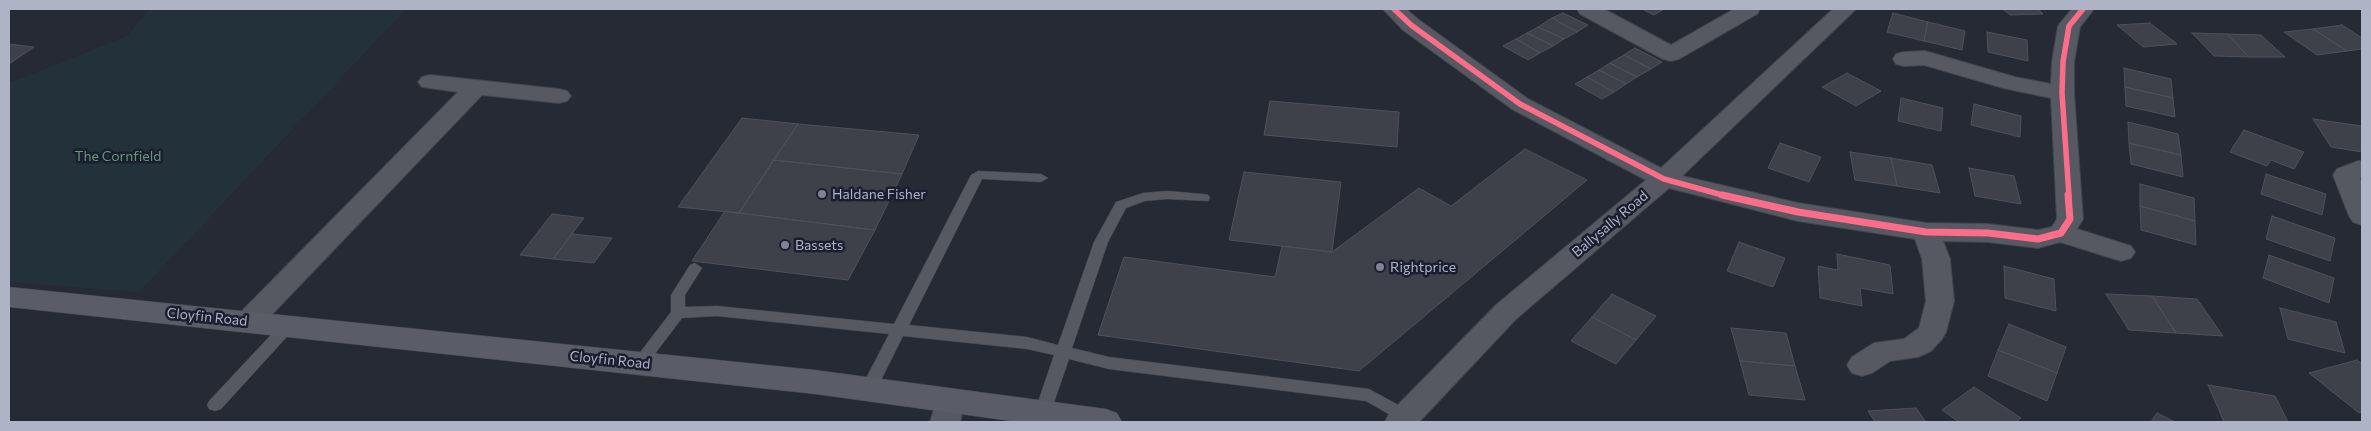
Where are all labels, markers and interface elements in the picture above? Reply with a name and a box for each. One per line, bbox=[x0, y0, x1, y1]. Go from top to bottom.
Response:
park label: The Cornfield bbox=[75, 148, 161, 164]
place label: Haldane Fisher bbox=[832, 186, 926, 202]
street label: Ballysally Road bbox=[1569, 187, 1651, 261]
marker: Haldane Fisher bbox=[816, 188, 828, 200]
place label: Bassets bbox=[795, 237, 843, 253]
marker: Bassets bbox=[779, 239, 791, 251]
place label: Rightprice bbox=[1390, 259, 1456, 275]
marker: Rightprice bbox=[1374, 261, 1386, 273]
street label: Cloyfin Road bbox=[166, 304, 248, 330]
street label: Cloyfin Road bbox=[569, 347, 651, 373]

